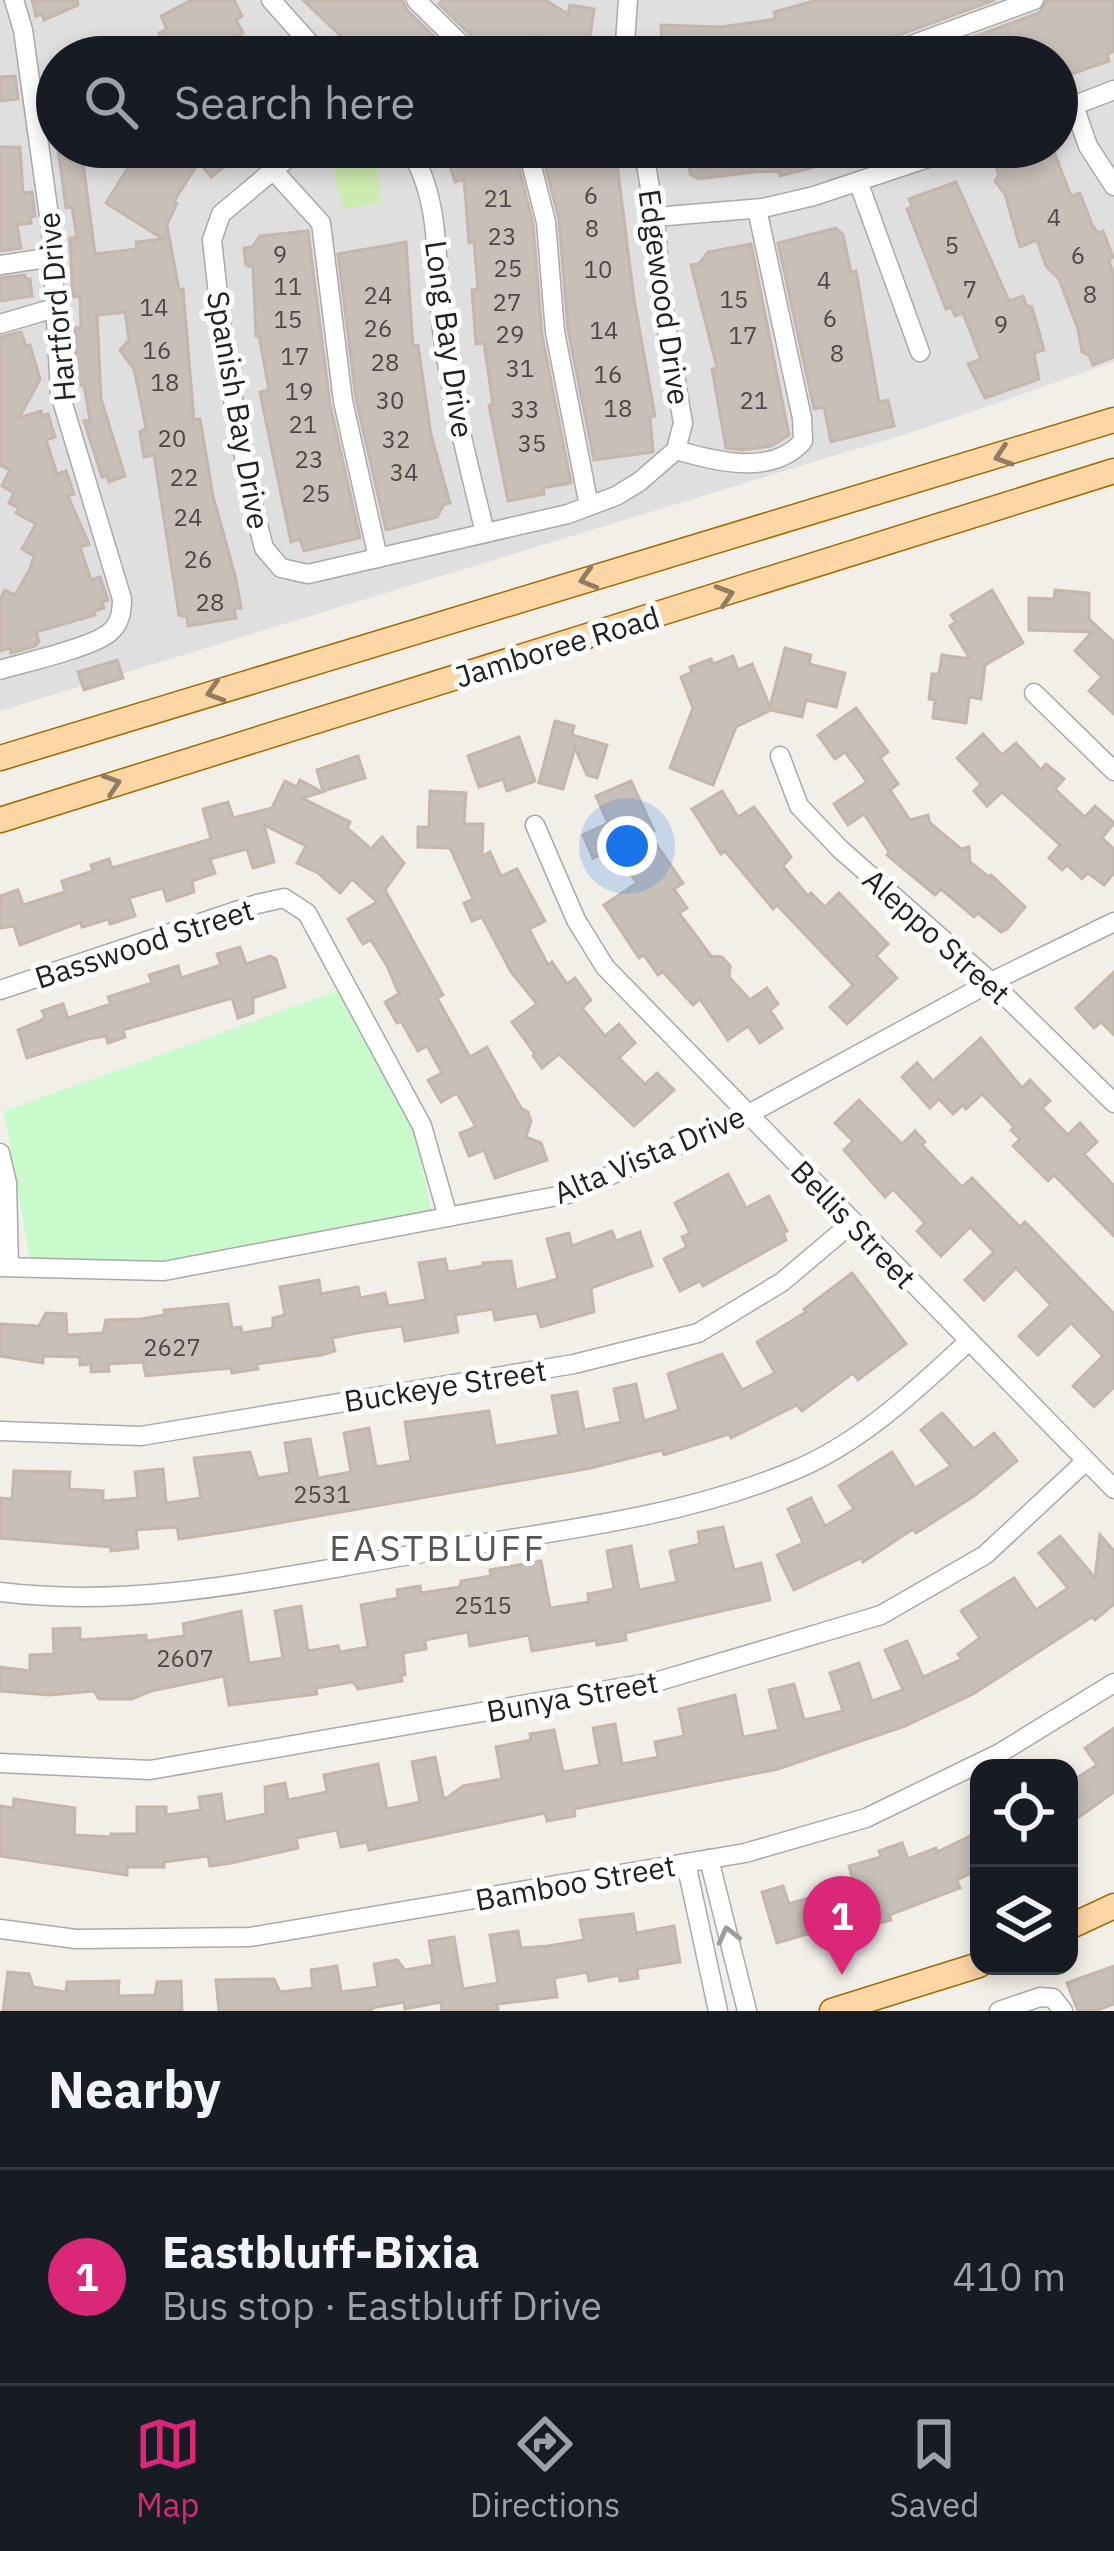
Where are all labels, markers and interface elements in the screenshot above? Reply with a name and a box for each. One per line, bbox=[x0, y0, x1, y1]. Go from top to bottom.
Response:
search box bbox=[36, 36, 1078, 168]
icon: search bbox=[78, 69, 144, 135]
text: Search here bbox=[174, 73, 415, 131]
house number: 6 bbox=[584, 179, 598, 211]
house number: 21 bbox=[484, 182, 512, 214]
street label: Edgewood Drive bbox=[631, 187, 699, 407]
house number: 4 bbox=[1047, 201, 1061, 233]
street label: Hartford Drive bbox=[28, 211, 84, 403]
house number: 8 bbox=[585, 212, 599, 244]
house number: 23 bbox=[488, 220, 516, 252]
house number: 5 bbox=[945, 229, 959, 261]
house number: 9 bbox=[273, 238, 287, 270]
street label: Long Bay Drive bbox=[417, 238, 483, 440]
house number: 6 bbox=[1071, 239, 1085, 271]
house number: 25 bbox=[494, 252, 522, 284]
house number: 10 bbox=[584, 253, 612, 285]
house number: 4 bbox=[817, 264, 831, 296]
house number: 11 bbox=[274, 270, 302, 302]
house number: 7 bbox=[963, 273, 977, 305]
house number: 8 bbox=[1083, 278, 1097, 310]
house number: 24 bbox=[364, 279, 392, 311]
house number: 15 bbox=[720, 283, 748, 315]
house number: 27 bbox=[493, 286, 521, 318]
street label: Spanish Bay Drive bbox=[199, 288, 279, 532]
house number: 14 bbox=[140, 291, 168, 323]
house number: 6 bbox=[823, 302, 837, 334]
house number: 15 bbox=[274, 303, 302, 335]
house number: 9 bbox=[994, 308, 1008, 340]
house number: 26 bbox=[364, 312, 392, 344]
house number: 14 bbox=[590, 314, 618, 346]
house number: 29 bbox=[496, 318, 524, 350]
house number: 17 bbox=[729, 319, 757, 351]
house number: 16 bbox=[143, 334, 171, 366]
house number: 8 bbox=[830, 337, 844, 369]
house number: 17 bbox=[281, 340, 309, 372]
house number: 28 bbox=[371, 346, 399, 378]
house number: 31 bbox=[506, 352, 534, 384]
house number: 16 bbox=[594, 358, 622, 390]
house number: 18 bbox=[151, 366, 179, 398]
house number: 19 bbox=[285, 375, 313, 407]
house number: 30 bbox=[376, 384, 404, 416]
house number: 21 bbox=[740, 384, 768, 416]
house number: 18 bbox=[604, 392, 632, 424]
house number: 33 bbox=[511, 393, 539, 425]
house number: 21 bbox=[289, 408, 317, 440]
house number: 20 bbox=[158, 422, 186, 454]
house number: 32 bbox=[382, 423, 410, 455]
house number: 35 bbox=[518, 427, 546, 459]
one-way arrow bbox=[993, 441, 1014, 466]
house number: 23 bbox=[295, 443, 323, 475]
house number: 34 bbox=[390, 456, 418, 488]
house number: 22 bbox=[170, 461, 198, 493]
house number: 25 bbox=[302, 477, 330, 509]
house number: 24 bbox=[174, 501, 202, 533]
house number: 26 bbox=[184, 543, 212, 575]
one-way arrow bbox=[579, 564, 599, 589]
one-way arrow bbox=[714, 584, 735, 609]
house number: 28 bbox=[196, 586, 224, 618]
street label: Jamboree Road bbox=[450, 596, 664, 696]
one-way arrow bbox=[205, 677, 226, 702]
one-way arrow bbox=[101, 774, 122, 799]
your location bbox=[597, 816, 657, 876]
street label: Aleppo Street bbox=[855, 860, 1019, 1012]
street label: Basswood Street bbox=[30, 889, 258, 997]
street label: Alta Vista Drive bbox=[547, 1096, 751, 1212]
street label: Bellis Street bbox=[783, 1152, 925, 1296]
house number: 2627 bbox=[143, 1331, 201, 1363]
street label: Buckeye Street bbox=[341, 1350, 549, 1420]
house number: 2531 bbox=[293, 1478, 351, 1510]
district label: EASTBLUFF bbox=[329, 1524, 547, 1571]
house number: 2515 bbox=[454, 1589, 512, 1621]
house number: 2607 bbox=[156, 1642, 214, 1674]
street label: Bunya Street bbox=[483, 1662, 661, 1730]
map controls bbox=[970, 1759, 1078, 1975]
button: locate bbox=[970, 1759, 1078, 1867]
street label: Bamboo Street bbox=[472, 1845, 678, 1919]
button: layers bbox=[970, 1867, 1078, 1975]
pin: 1 bbox=[803, 1876, 881, 1975]
one-way arrow bbox=[717, 1925, 742, 1946]
text: Nearby bbox=[48, 2056, 221, 2122]
text: Eastbluff-Bixia bbox=[162, 2222, 480, 2280]
text: 1 bbox=[75, 2251, 99, 2302]
text: 410 m bbox=[953, 2251, 1066, 2302]
text: Bus stop · Eastbluff Drive bbox=[162, 2280, 602, 2331]
tab: Map bbox=[135, 2411, 201, 2526]
tab: Directions bbox=[470, 2411, 620, 2526]
tab: Saved bbox=[890, 2411, 979, 2526]

